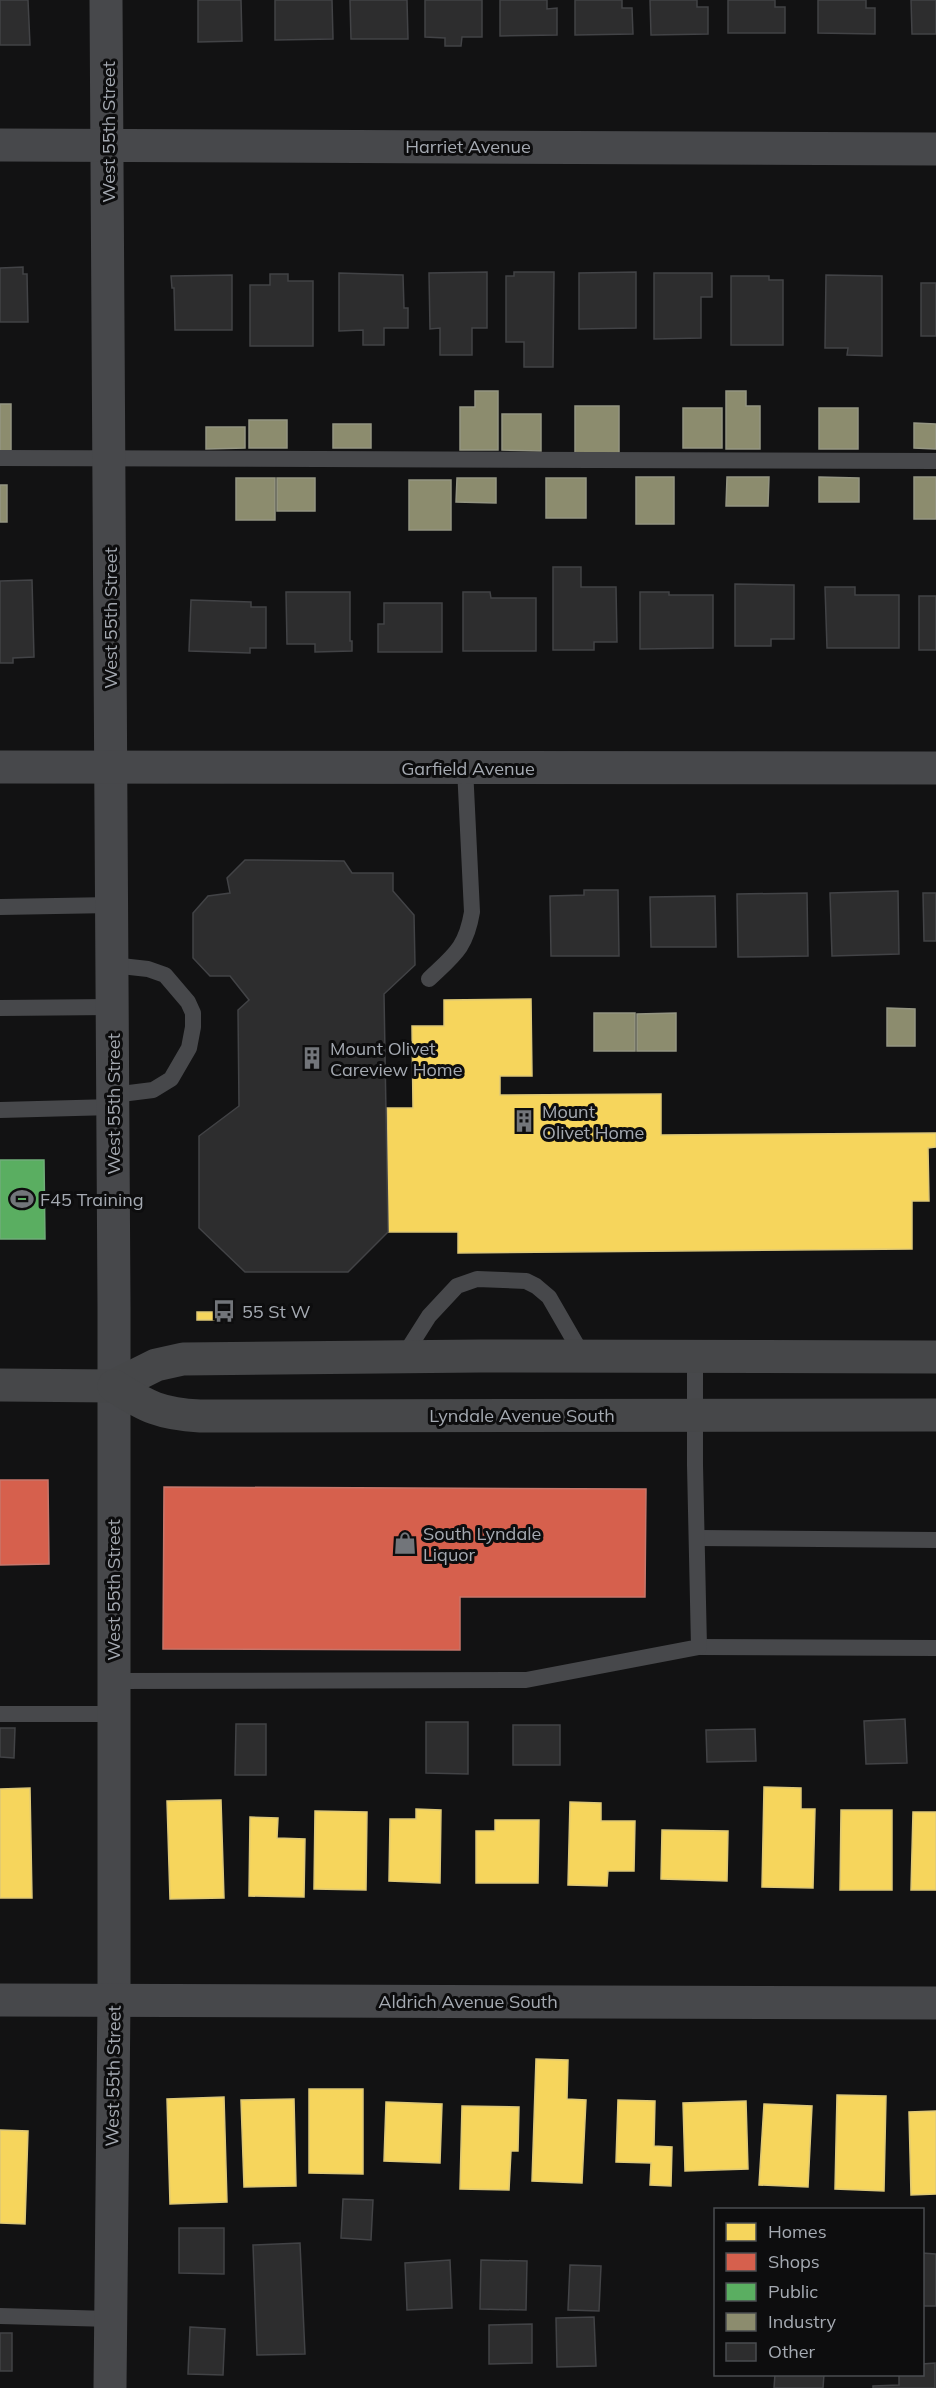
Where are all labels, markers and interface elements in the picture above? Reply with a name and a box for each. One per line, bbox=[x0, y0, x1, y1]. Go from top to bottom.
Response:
street label: West 55th Street bbox=[97, 61, 120, 203]
street label: Harriet Avenue bbox=[405, 135, 531, 158]
street label: West 55th Street bbox=[99, 547, 122, 689]
street label: Garfield Avenue bbox=[401, 757, 535, 780]
street label: West 55th Street bbox=[102, 1033, 125, 1175]
place label: Mount Olivet Careview Home bbox=[330, 1037, 462, 1081]
building icon: Mount Olivet Careview Home bbox=[299, 1045, 325, 1071]
place label: Mount Olivet Home bbox=[542, 1100, 644, 1144]
building icon: Mount Olivet Home bbox=[511, 1108, 537, 1134]
sports icon: F45 Training bbox=[9, 1186, 35, 1212]
place label: F45 Training bbox=[40, 1188, 144, 1211]
bus stop icon: 55 St W bbox=[211, 1298, 237, 1324]
place label: 55 St W bbox=[242, 1300, 311, 1323]
street label: Lyndale Avenue South bbox=[429, 1404, 615, 1427]
street label: West 55th Street bbox=[102, 1519, 125, 1661]
place label: South Lyndale Liquor bbox=[423, 1522, 541, 1566]
shop icon: South Lyndale Liquor bbox=[392, 1530, 418, 1556]
street label: Aldrich Avenue South bbox=[378, 1990, 558, 2013]
street label: West 55th Street bbox=[100, 2005, 126, 2147]
legend bbox=[714, 2208, 924, 2376]
text: Homes bbox=[768, 2220, 827, 2243]
text: Shops bbox=[768, 2250, 820, 2273]
text: Public bbox=[768, 2280, 818, 2303]
text: Industry bbox=[768, 2310, 837, 2333]
text: Other bbox=[768, 2340, 816, 2363]

